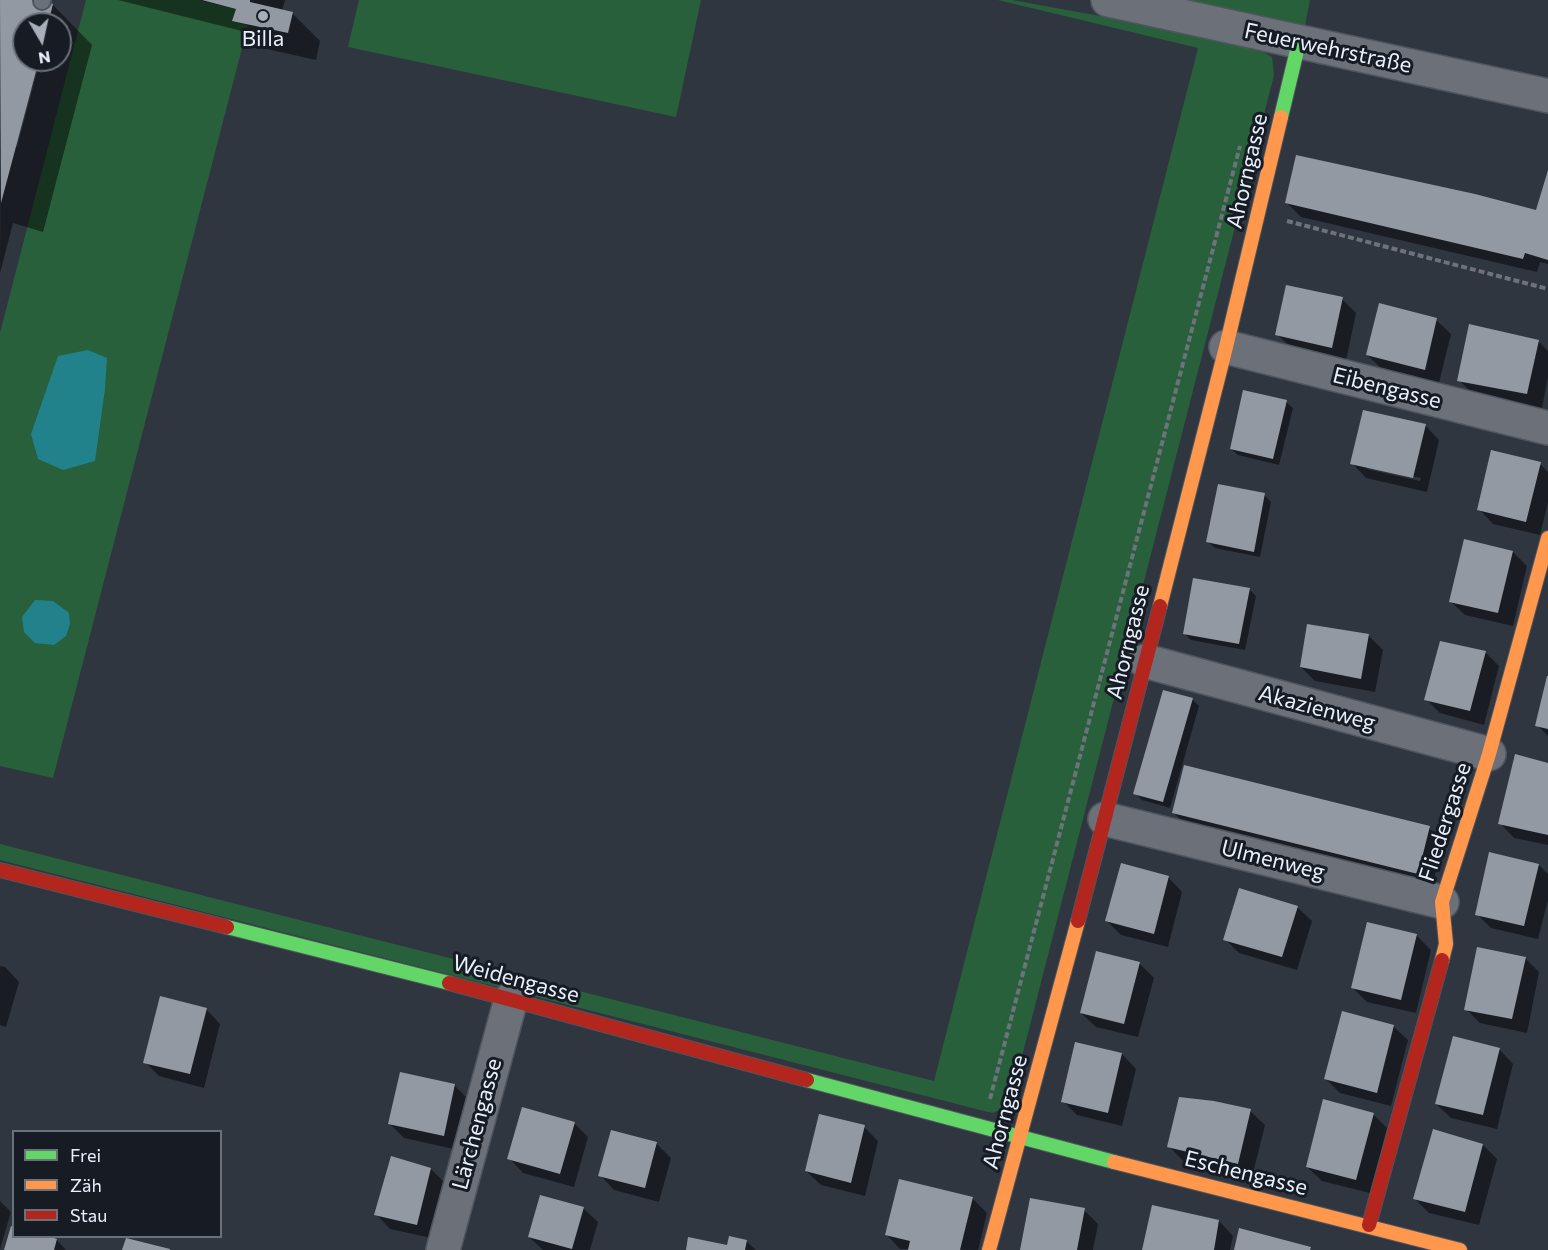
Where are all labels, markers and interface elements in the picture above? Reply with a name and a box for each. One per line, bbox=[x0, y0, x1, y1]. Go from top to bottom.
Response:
marker: Billa bbox=[256, 9, 270, 23]
north arrow bbox=[12, 12, 72, 72]
street label: Feuerwehrstraße bbox=[1242, 17, 1414, 79]
place label: Billa bbox=[242, 26, 284, 52]
text: N bbox=[37, 48, 52, 69]
street label: Ahorngasse bbox=[1221, 111, 1273, 231]
street label: Eibengasse bbox=[1330, 362, 1444, 414]
street label: Ahorngasse bbox=[1101, 582, 1155, 702]
street label: Akazienweg bbox=[1256, 680, 1378, 736]
street label: Fliedergasse bbox=[1413, 759, 1477, 885]
street label: Ulmenweg bbox=[1219, 834, 1327, 886]
street label: Weidengasse bbox=[450, 949, 582, 1009]
street label: Ahorngasse bbox=[977, 1052, 1033, 1172]
street label: Lärchengasse bbox=[447, 1055, 507, 1193]
legend bbox=[12, 1130, 222, 1238]
text: Frei bbox=[70, 1144, 101, 1166]
street label: Eschengasse bbox=[1182, 1145, 1310, 1201]
text: Zäh bbox=[70, 1174, 102, 1196]
text: Stau bbox=[70, 1204, 107, 1226]

